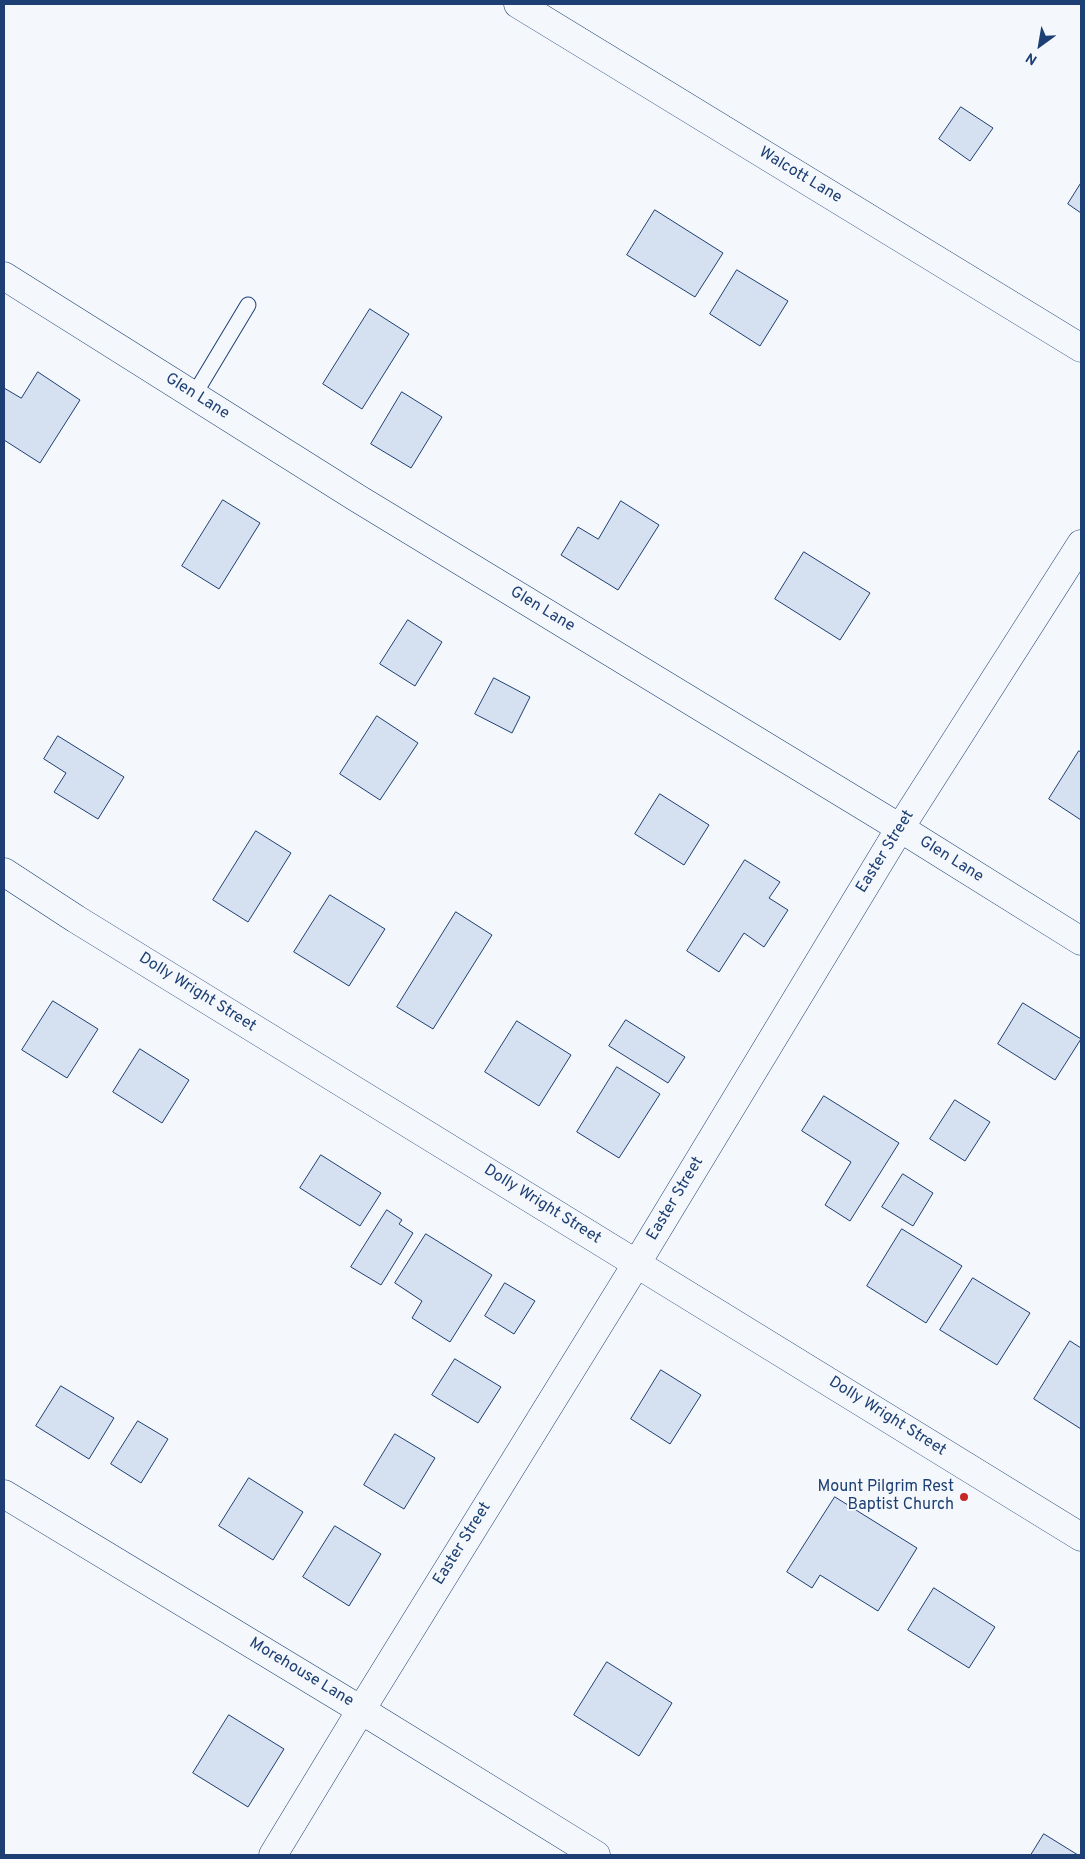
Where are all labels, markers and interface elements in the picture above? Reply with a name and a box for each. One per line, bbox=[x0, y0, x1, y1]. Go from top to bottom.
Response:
north arrow bbox=[1015, 20, 1065, 70]
text: N bbox=[1023, 48, 1041, 68]
street label: Walcott Lane bbox=[755, 144, 845, 208]
street label: Glen Lane bbox=[161, 370, 233, 424]
street label: Glen Lane bbox=[506, 583, 578, 637]
street label: Easter Street bbox=[853, 807, 919, 897]
street label: Glen Lane bbox=[915, 833, 987, 887]
street label: Dolly Wright Street bbox=[135, 949, 259, 1037]
street label: Easter Street bbox=[644, 1154, 708, 1244]
street label: Dolly Wright Street bbox=[480, 1161, 604, 1249]
street label: Dolly Wright Street bbox=[825, 1373, 949, 1461]
place label: Mount Pilgrim Rest Baptist Church bbox=[817, 1478, 954, 1516]
marker: Mount Pilgrim Rest Baptist Church bbox=[958, 1491, 970, 1503]
street label: Easter Street bbox=[430, 1499, 496, 1589]
street label: Morehouse Lane bbox=[245, 1634, 357, 1712]

